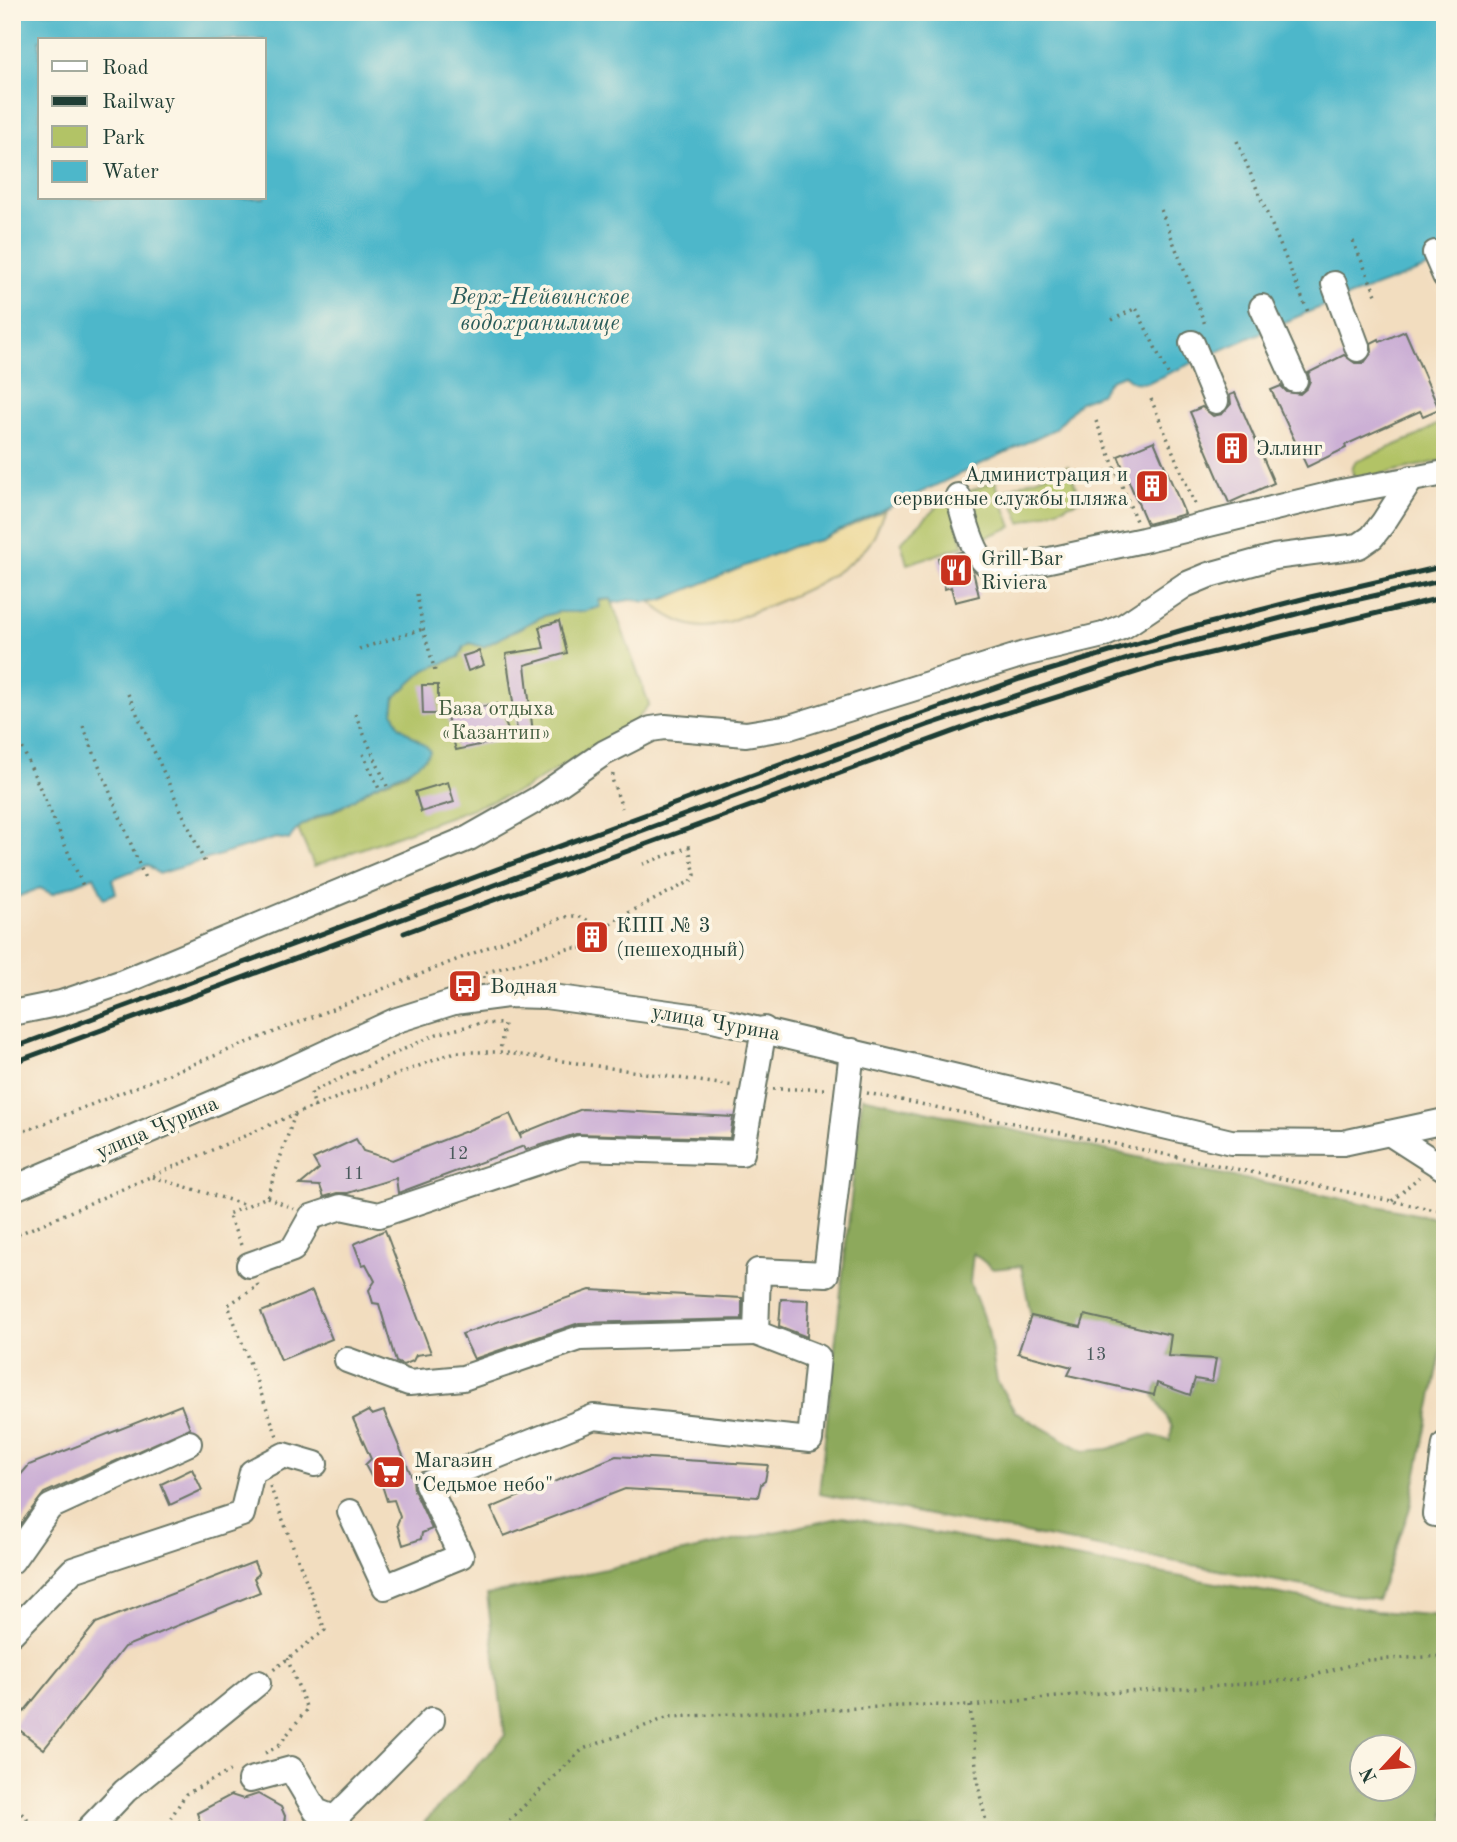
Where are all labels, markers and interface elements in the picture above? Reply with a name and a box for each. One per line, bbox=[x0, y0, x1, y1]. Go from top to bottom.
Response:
legend bbox=[38, 38, 266, 200]
text: Road bbox=[102, 58, 149, 79]
text: Railway bbox=[102, 92, 176, 113]
text: Park bbox=[102, 128, 145, 149]
text: Water bbox=[102, 162, 159, 183]
water label: Верх-Нейвинское водохранилище bbox=[450, 286, 629, 336]
building icon: Эллинг bbox=[1213, 429, 1251, 467]
place label: Эллинг bbox=[1256, 439, 1323, 460]
place label: Администрация и сервисные службы пляжа bbox=[893, 465, 1128, 510]
building icon: Администрация и сервисные службы пляжа bbox=[1133, 467, 1171, 505]
place label: Grill-Bar Riviera bbox=[981, 549, 1063, 594]
restaurant icon: Grill-Bar Riviera bbox=[937, 551, 975, 589]
park label: База отдыха «Казантип» bbox=[438, 699, 554, 744]
place label: КПП № 3 (пешеходный) bbox=[616, 916, 746, 961]
building icon: КПП № 3 (пешеходный) bbox=[573, 918, 611, 956]
bus stop icon: Водная bbox=[446, 967, 484, 1005]
place label: Водная bbox=[490, 977, 557, 998]
street label: улица Чурина bbox=[650, 1002, 782, 1045]
street label: улица Чурина bbox=[94, 1093, 222, 1163]
house number: 12 bbox=[448, 1145, 468, 1163]
house number: 11 bbox=[344, 1165, 364, 1183]
house number: 13 bbox=[1086, 1346, 1106, 1364]
place label: Магазин "Седьмое небо" bbox=[414, 1451, 553, 1496]
supermarket icon: Магазин "Седьмое небо" bbox=[370, 1453, 408, 1491]
north arrow bbox=[1348, 1734, 1418, 1804]
text: N bbox=[1358, 1763, 1382, 1785]

